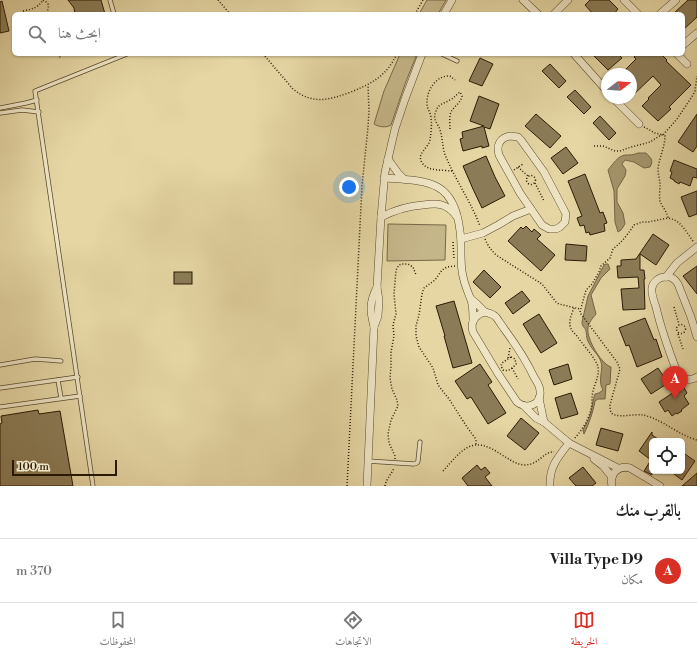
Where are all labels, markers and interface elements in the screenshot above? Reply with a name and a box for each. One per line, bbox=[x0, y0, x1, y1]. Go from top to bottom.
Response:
search box bbox=[12, 12, 685, 56]
icon: search bbox=[26, 23, 48, 45]
text: ابحث هنا bbox=[58, 24, 101, 43]
north arrow bbox=[601, 68, 637, 104]
your location bbox=[339, 177, 359, 197]
pin: A bbox=[662, 366, 688, 399]
map controls bbox=[649, 438, 685, 474]
button: locate bbox=[649, 438, 685, 474]
scale bar bbox=[12, 458, 117, 477]
text: 100 m bbox=[18, 460, 49, 474]
text: بالقرب منك bbox=[615, 500, 681, 522]
text: Villa Type D9 bbox=[550, 550, 643, 569]
text: 370 m bbox=[16, 563, 52, 579]
text: A bbox=[663, 563, 673, 579]
text: مكان bbox=[621, 572, 643, 588]
tab: المحفوظات bbox=[100, 609, 136, 652]
tab: الاتجاهات bbox=[335, 609, 372, 652]
tab: الخريطة bbox=[571, 609, 597, 652]

